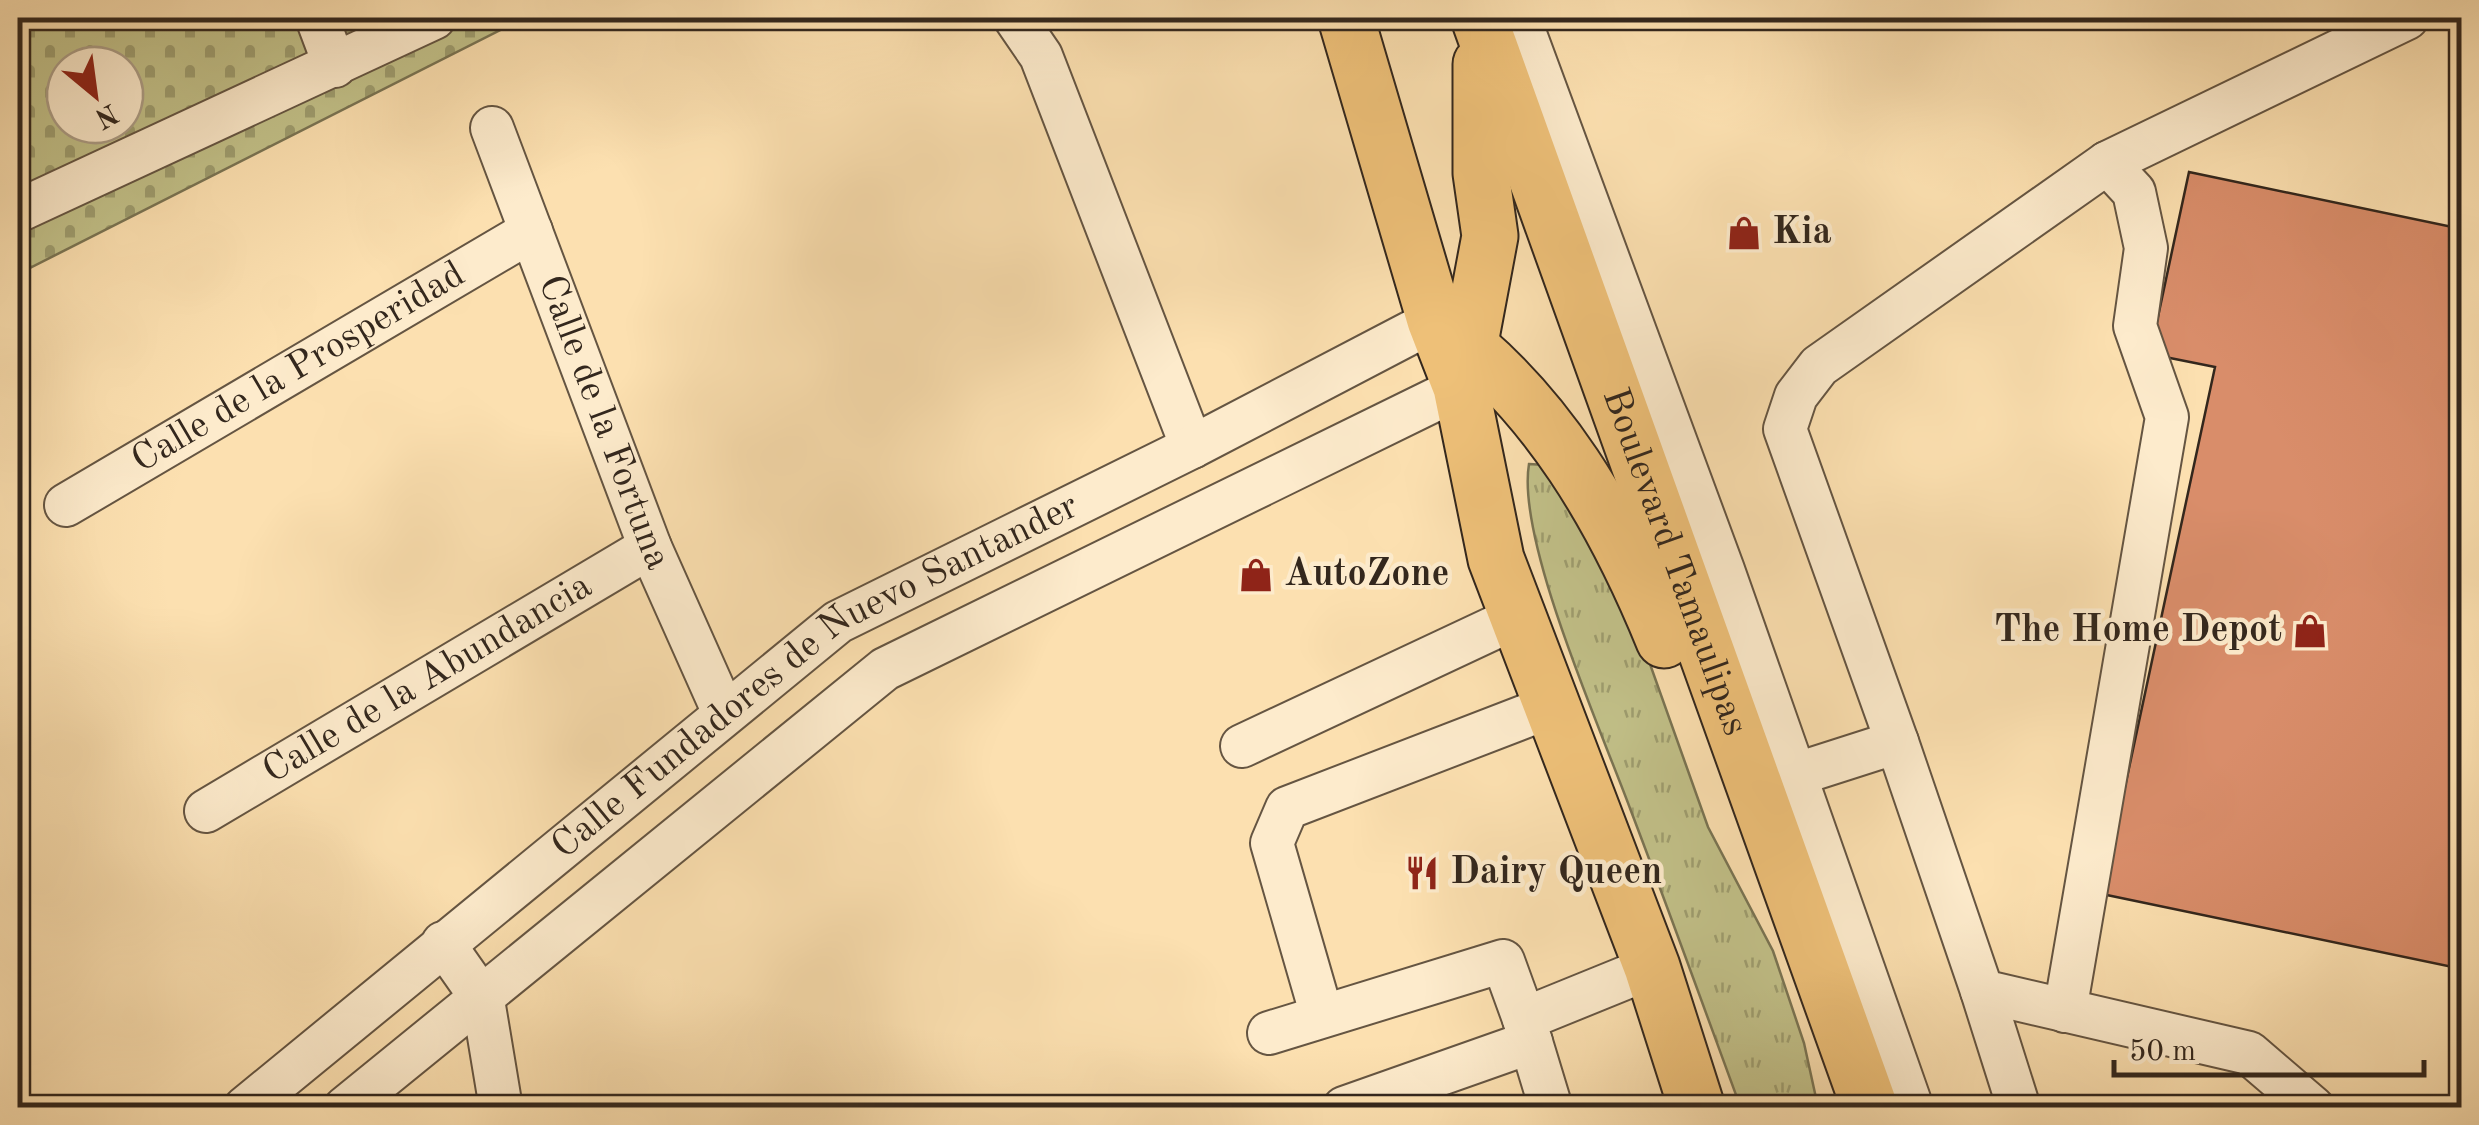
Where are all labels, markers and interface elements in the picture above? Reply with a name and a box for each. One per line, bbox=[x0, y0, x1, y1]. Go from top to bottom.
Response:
north arrow bbox=[45, 45, 145, 145]
text: N bbox=[89, 97, 122, 132]
shop icon: Kia bbox=[1725, 214, 1763, 252]
place label: Kia bbox=[1772, 214, 1832, 252]
street label: Calle de la Prosperidad bbox=[126, 255, 471, 480]
street label: Calle de la Fortuna bbox=[531, 271, 677, 576]
street label: Boulevard Tamaulipas bbox=[1595, 384, 1754, 741]
street label: Calle Fundadores de Nuevo Santander bbox=[545, 487, 1084, 867]
shop icon: AutoZone bbox=[1237, 556, 1275, 594]
place label: AutoZone bbox=[1284, 556, 1450, 594]
street label: Calle de la Abundancia bbox=[257, 567, 599, 791]
place label: The Home Depot bbox=[1994, 612, 2282, 650]
shop icon: The Home Depot bbox=[2291, 612, 2329, 650]
restaurant icon: Dairy Queen bbox=[1403, 854, 1441, 892]
place label: Dairy Queen bbox=[1450, 854, 1662, 892]
scale bar bbox=[2114, 1015, 2424, 1077]
text: 50 m bbox=[2129, 1037, 2196, 1067]

